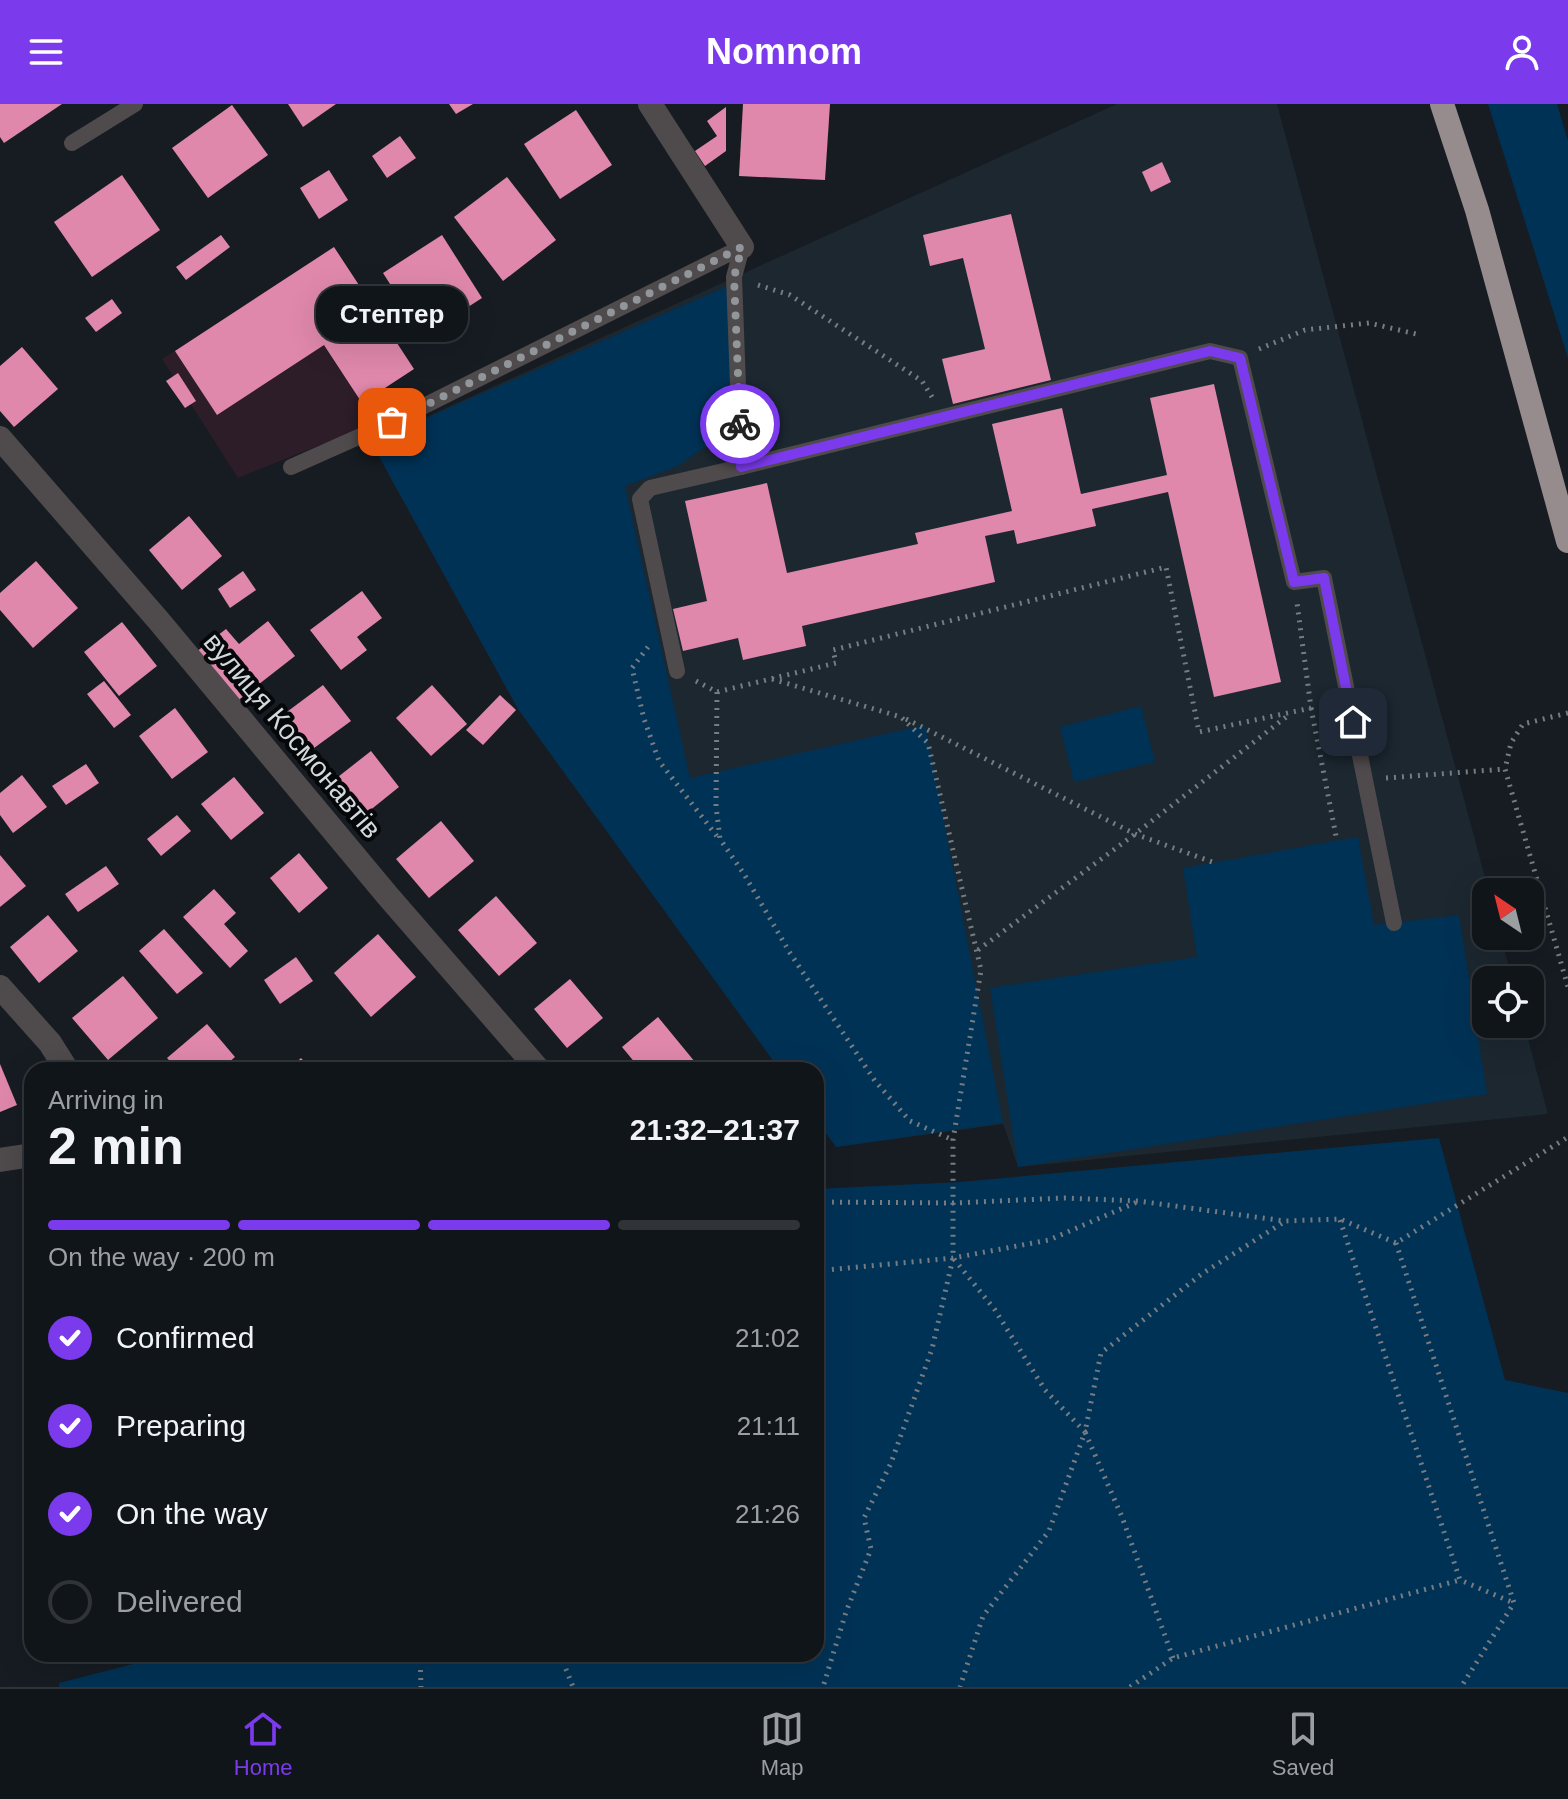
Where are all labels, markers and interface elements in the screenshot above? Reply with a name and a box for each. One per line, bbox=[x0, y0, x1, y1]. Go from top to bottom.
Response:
icon: menu bbox=[24, 30, 68, 74]
icon: person bbox=[1500, 30, 1544, 74]
text: Nomnom bbox=[706, 31, 862, 72]
callout: Стептер bbox=[316, 286, 468, 342]
text: Стептер bbox=[340, 299, 444, 329]
courier bbox=[700, 384, 780, 464]
pin bbox=[358, 388, 426, 456]
icon: bag bbox=[370, 400, 414, 444]
icon: bike bbox=[718, 402, 762, 446]
street label: вулиця Космонавтів bbox=[198, 626, 388, 844]
pin bbox=[1319, 688, 1387, 756]
icon: home bbox=[1331, 700, 1375, 744]
north arrow bbox=[1472, 878, 1544, 950]
map controls bbox=[1472, 878, 1544, 1038]
button: locate bbox=[1472, 966, 1544, 1038]
text: Arriving in bbox=[48, 1085, 164, 1115]
text: 21:32–21:37 bbox=[630, 1113, 800, 1146]
text: 2 min bbox=[48, 1117, 184, 1175]
text: On the way · 200 m bbox=[48, 1242, 275, 1272]
icon: check bbox=[48, 1316, 92, 1360]
text: Confirmed bbox=[116, 1321, 254, 1354]
text: 21:02 bbox=[735, 1323, 800, 1353]
icon: check bbox=[48, 1404, 92, 1448]
text: Preparing bbox=[116, 1409, 246, 1442]
text: 21:11 bbox=[737, 1411, 800, 1441]
icon: check bbox=[48, 1492, 92, 1536]
text: On the way bbox=[116, 1497, 268, 1530]
text: 21:26 bbox=[735, 1499, 800, 1529]
text: Delivered bbox=[116, 1585, 243, 1618]
tab: Home bbox=[234, 1707, 293, 1781]
tab: Map bbox=[760, 1707, 804, 1781]
tab: Saved bbox=[1272, 1707, 1334, 1781]

